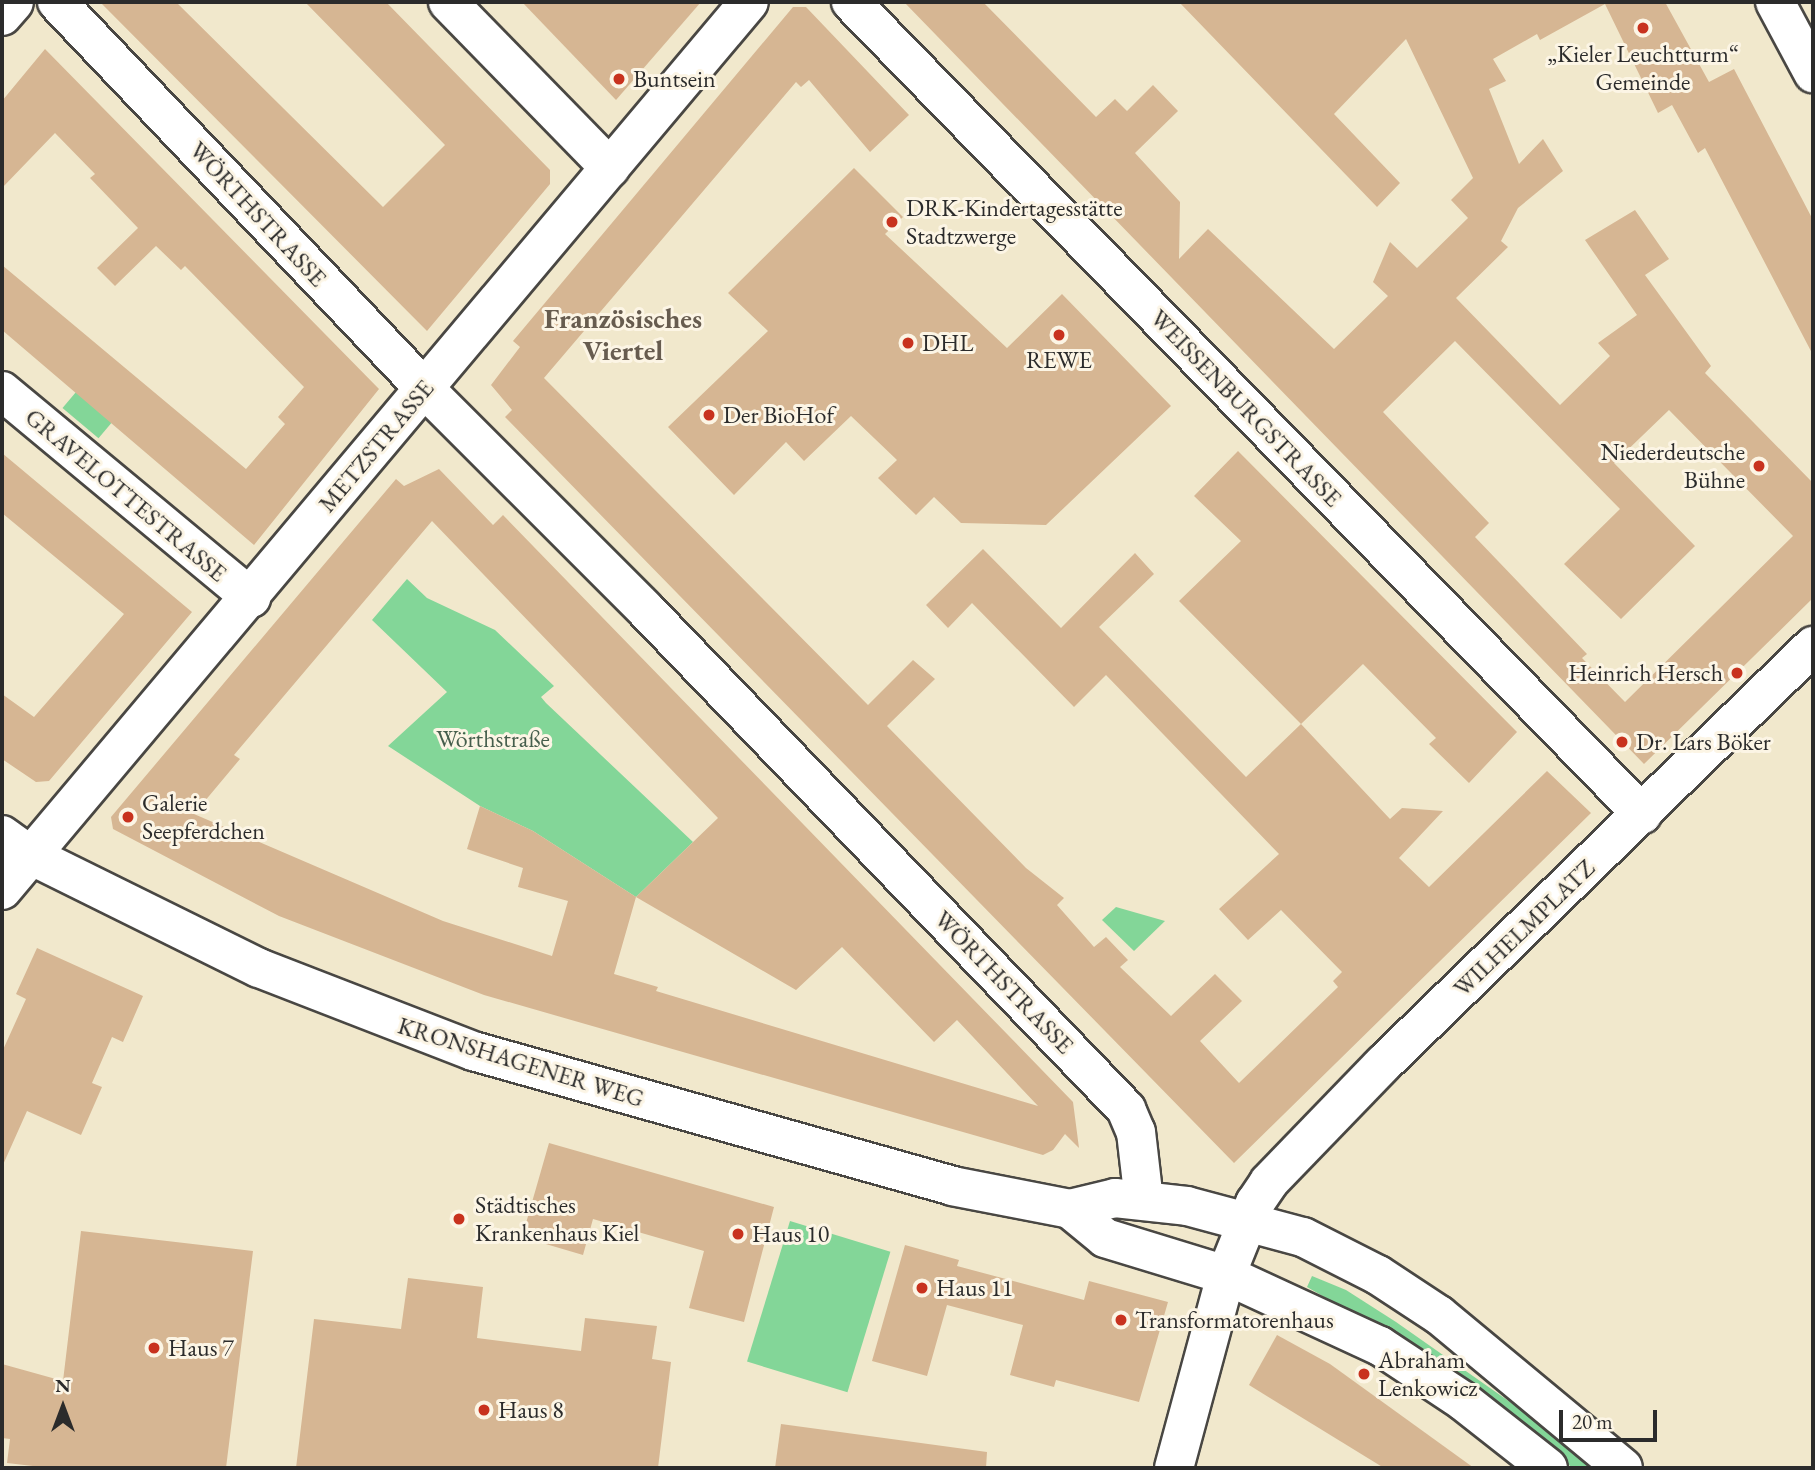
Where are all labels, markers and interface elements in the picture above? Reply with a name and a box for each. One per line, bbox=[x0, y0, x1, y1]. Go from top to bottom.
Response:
marker: „Kieler Leuchtturm“ Gemeinde bbox=[1635, 20, 1651, 36]
place label: „Kieler Leuchtturm“ Gemeinde bbox=[1547, 40, 1739, 96]
place label: Buntsein bbox=[633, 65, 716, 93]
marker: Buntsein bbox=[611, 71, 627, 87]
street label: WÖRTHSTRASSE bbox=[184, 136, 332, 292]
place label: DRK-Kindertagesstätte Stadtzwerge bbox=[906, 194, 1123, 250]
marker: DRK-Kindertagesstätte Stadtzwerge bbox=[884, 214, 900, 230]
district label: Französisches Viertel bbox=[544, 301, 702, 367]
street label: WEISSENBURGSTRASSE bbox=[1144, 304, 1348, 512]
marker: REWE bbox=[1051, 327, 1067, 343]
place label: DHL bbox=[922, 329, 974, 357]
marker: DHL bbox=[900, 335, 916, 351]
place label: REWE bbox=[1026, 346, 1092, 374]
street label: METZSTRASSE bbox=[312, 374, 440, 518]
place label: Der BioHof bbox=[723, 401, 834, 429]
street label: GRAVELOTTESTRASSE bbox=[20, 402, 232, 588]
marker: Der BioHof bbox=[701, 407, 717, 423]
place label: Niederdeutsche Bühne bbox=[1601, 438, 1745, 494]
marker: Niederdeutsche Bühne bbox=[1751, 458, 1767, 474]
place label: Heinrich Hersch bbox=[1568, 659, 1723, 687]
marker: Heinrich Hersch bbox=[1729, 665, 1745, 681]
park label: Wörthstraße bbox=[436, 725, 550, 753]
place label: Dr. Lars Böker bbox=[1636, 728, 1771, 756]
marker: Dr. Lars Böker bbox=[1614, 734, 1630, 750]
place label: Galerie Seepferdchen bbox=[142, 789, 265, 845]
marker: Galerie Seepferdchen bbox=[120, 809, 136, 825]
street label: WILHELMPLATZ bbox=[1447, 853, 1601, 1003]
street label: WÖRTHSTRASSE bbox=[929, 905, 1079, 1059]
street label: KRONSHAGENER WEG bbox=[394, 1011, 648, 1113]
place label: Städtisches Krankenhaus Kiel bbox=[475, 1191, 639, 1247]
marker: Städtisches Krankenhaus Kiel bbox=[449, 1209, 469, 1229]
place label: Haus 10 bbox=[752, 1220, 829, 1248]
marker: Haus 10 bbox=[730, 1226, 746, 1242]
place label: Haus 11 bbox=[936, 1274, 1013, 1302]
marker: Haus 11 bbox=[914, 1280, 930, 1296]
place label: Transformatorenhaus bbox=[1135, 1306, 1334, 1334]
marker: Transformatorenhaus bbox=[1113, 1312, 1129, 1328]
place label: Haus 7 bbox=[168, 1334, 234, 1362]
marker: Haus 7 bbox=[146, 1340, 162, 1356]
place label: Abraham Lenkowicz bbox=[1378, 1346, 1477, 1402]
marker: Abraham Lenkowicz bbox=[1356, 1366, 1372, 1382]
north arrow bbox=[28, 1372, 98, 1442]
text: N bbox=[55, 1373, 71, 1398]
place label: Haus 8 bbox=[498, 1396, 564, 1424]
scale bar bbox=[1563, 1396, 1661, 1440]
marker: Haus 8 bbox=[476, 1402, 492, 1418]
text: 20 m bbox=[1572, 1408, 1613, 1435]

